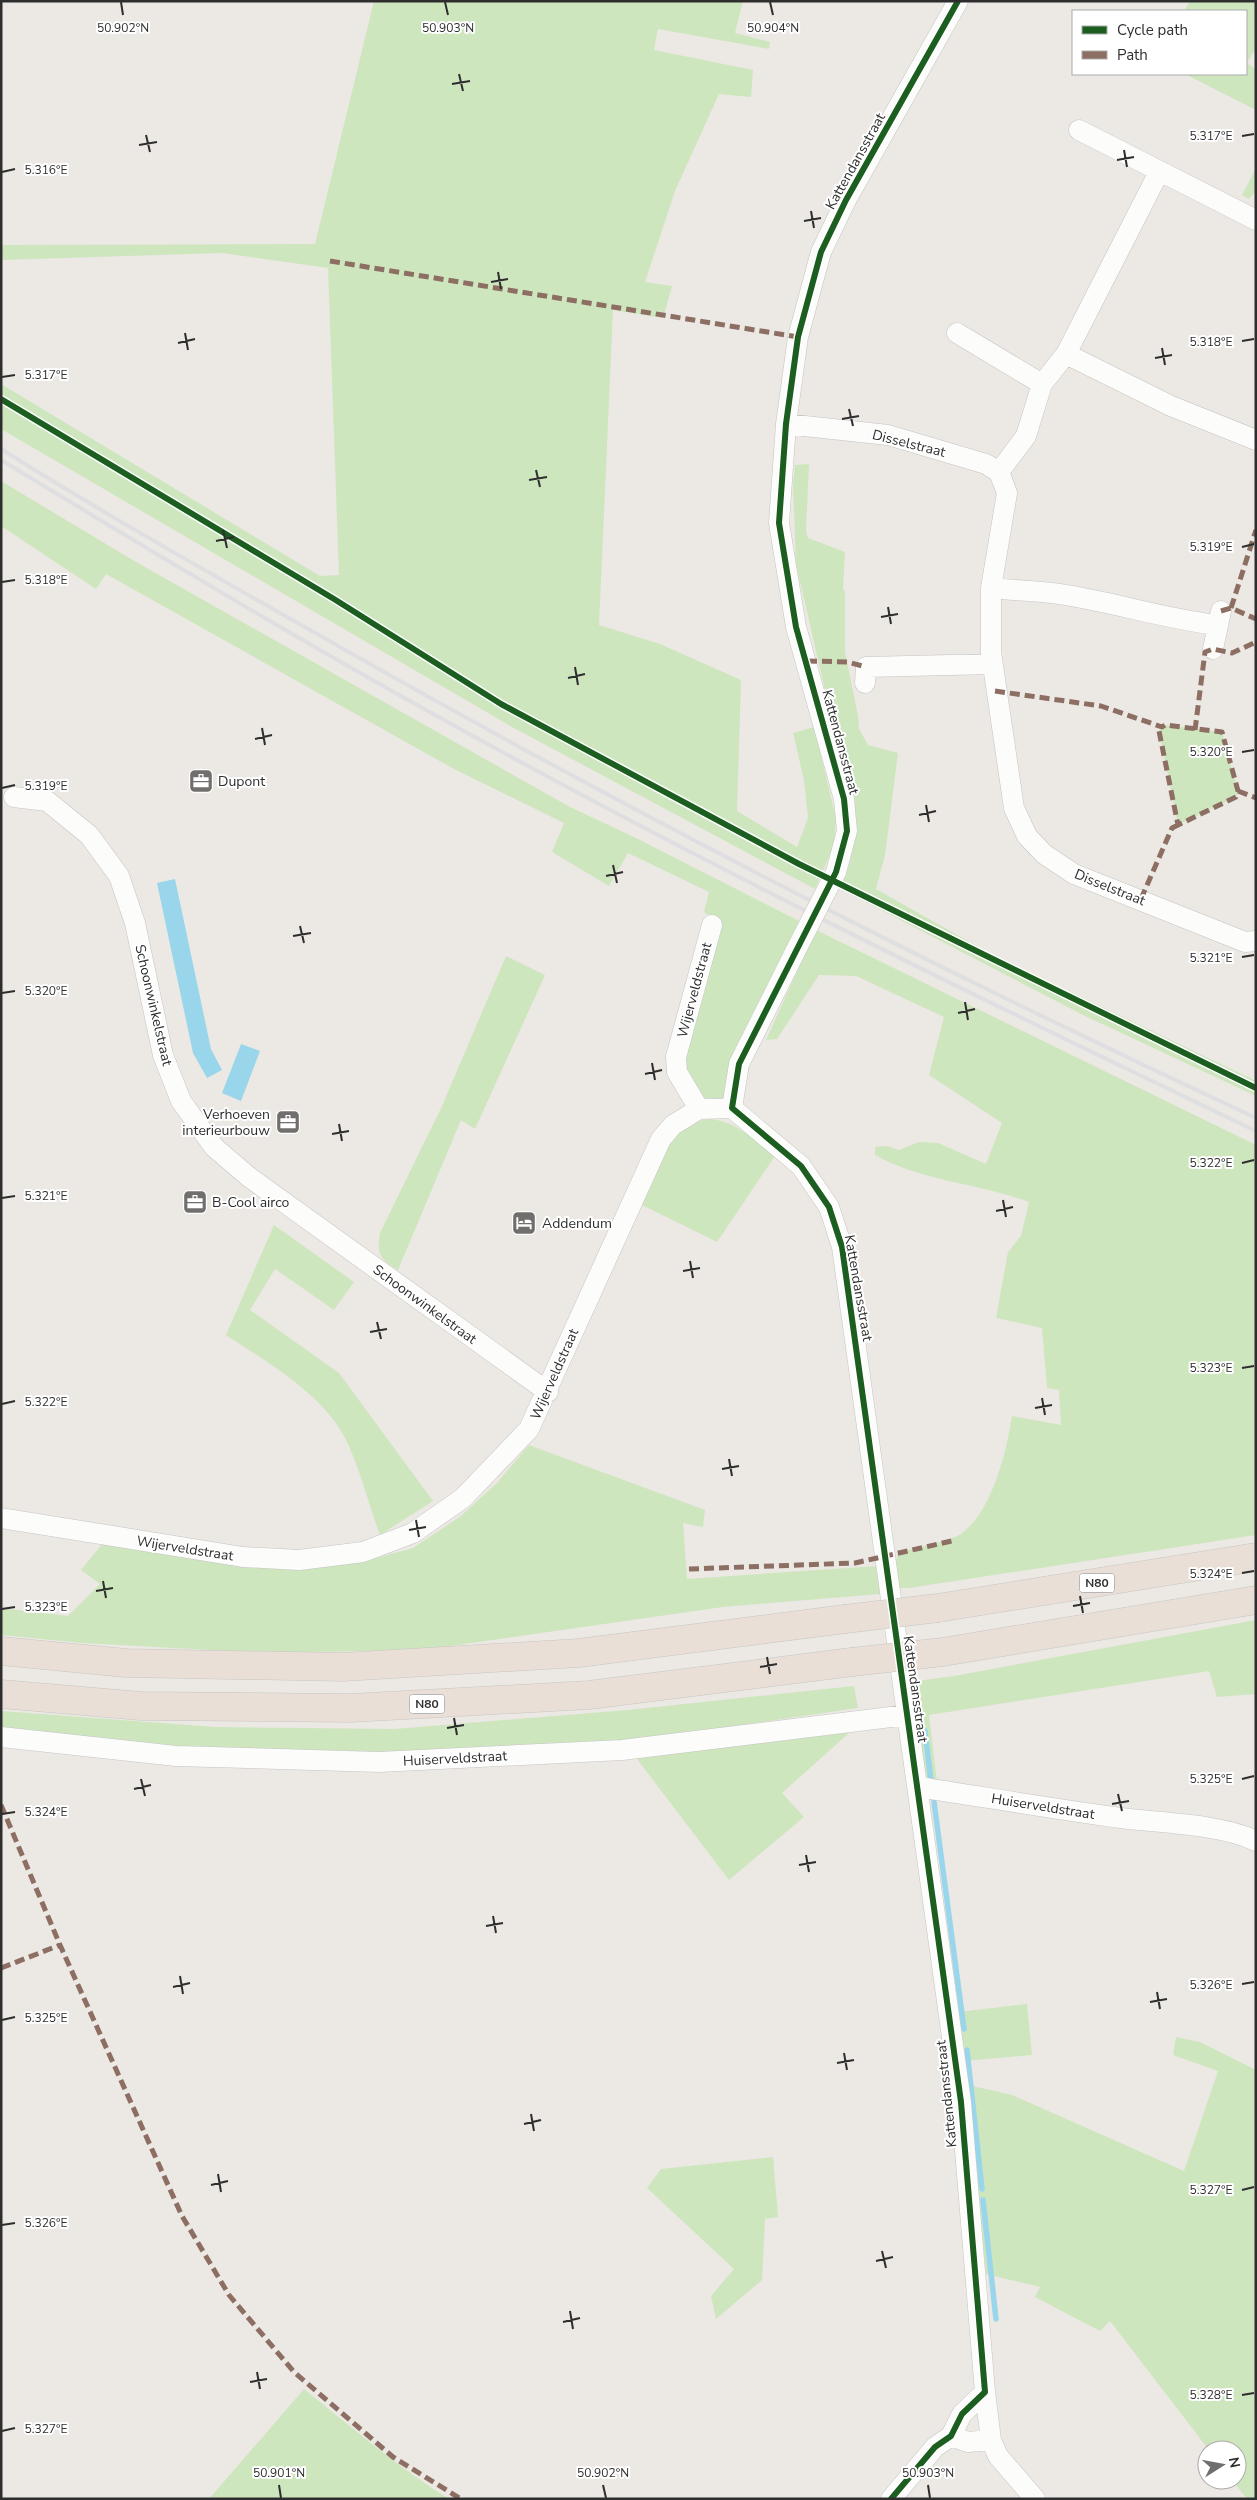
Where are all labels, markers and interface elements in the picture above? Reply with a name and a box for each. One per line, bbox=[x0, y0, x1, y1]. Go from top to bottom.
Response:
legend bbox=[1072, 10, 1247, 75]
text: 50.902°N bbox=[97, 20, 149, 36]
text: 50.903°N bbox=[422, 20, 474, 36]
text: 50.904°N bbox=[747, 20, 799, 36]
text: Cycle path bbox=[1117, 20, 1188, 40]
text: Path bbox=[1117, 45, 1148, 65]
street label: Kattendansstraat bbox=[821, 109, 890, 213]
text: 5.317°E bbox=[1190, 128, 1232, 144]
text: 5.316°E bbox=[25, 162, 67, 178]
text: 5.318°E bbox=[1190, 334, 1232, 350]
text: 5.317°E bbox=[25, 367, 67, 383]
street label: Disselstraat bbox=[870, 425, 948, 462]
text: 5.319°E bbox=[1190, 539, 1232, 555]
text: 5.318°E bbox=[25, 572, 67, 588]
street label: Kattendansstraat bbox=[817, 688, 864, 797]
text: 5.320°E bbox=[1190, 744, 1232, 760]
office icon: Dupont bbox=[188, 768, 214, 794]
place label: Dupont bbox=[218, 772, 265, 791]
text: 5.319°E bbox=[25, 778, 67, 794]
street label: Disselstraat bbox=[1072, 865, 1148, 910]
street label: Wijerveldstraat bbox=[673, 940, 716, 1040]
street label: Schoonwinkelstraat bbox=[130, 943, 177, 1068]
text: 5.321°E bbox=[1190, 950, 1232, 966]
text: 5.320°E bbox=[25, 983, 67, 999]
place label: Verhoeven interieurbouw bbox=[182, 1105, 270, 1140]
office icon: Verhoeven interieurbouw bbox=[275, 1109, 301, 1135]
text: 5.322°E bbox=[1190, 1155, 1232, 1171]
text: 5.321°E bbox=[25, 1188, 67, 1204]
office icon: B-Cool airco bbox=[182, 1189, 208, 1215]
place label: B-Cool airco bbox=[212, 1193, 290, 1212]
hotel icon: Addendum bbox=[511, 1210, 537, 1236]
place label: Addendum bbox=[542, 1214, 612, 1233]
street label: Kattendansstraat bbox=[840, 1233, 877, 1343]
street label: Schoonwinkelstraat bbox=[369, 1260, 481, 1349]
street label: Wijerveldstraat bbox=[526, 1326, 583, 1423]
text: 5.323°E bbox=[1190, 1360, 1232, 1376]
text: 5.322°E bbox=[25, 1394, 67, 1410]
street label: Wijerveldstraat bbox=[135, 1531, 235, 1566]
text: 5.324°E bbox=[1190, 1566, 1232, 1582]
road number: N80 bbox=[1080, 1574, 1114, 1592]
text: 5.323°E bbox=[25, 1599, 67, 1615]
street label: Kattendansstraat bbox=[899, 1634, 932, 1744]
road number: N80 bbox=[410, 1695, 444, 1714]
street label: Huiserveldstraat bbox=[402, 1746, 508, 1771]
text: 5.325°E bbox=[1190, 1771, 1232, 1787]
street label: Huiserveldstraat bbox=[990, 1789, 1096, 1824]
text: 5.324°E bbox=[25, 1804, 67, 1820]
text: 5.326°E bbox=[1190, 1977, 1232, 1993]
text: 5.325°E bbox=[25, 2010, 67, 2026]
street label: Kattendansstraat bbox=[931, 2039, 962, 2148]
text: 5.327°E bbox=[1190, 2182, 1232, 2198]
text: 5.326°E bbox=[25, 2215, 67, 2231]
text: 5.328°E bbox=[1190, 2387, 1232, 2403]
text: 5.327°E bbox=[25, 2421, 67, 2437]
north arrow bbox=[1197, 2440, 1247, 2490]
text: N bbox=[1224, 2456, 1245, 2470]
text: 50.901°N bbox=[253, 2465, 305, 2481]
text: 50.902°N bbox=[577, 2465, 629, 2481]
text: 50.903°N bbox=[902, 2465, 954, 2481]

